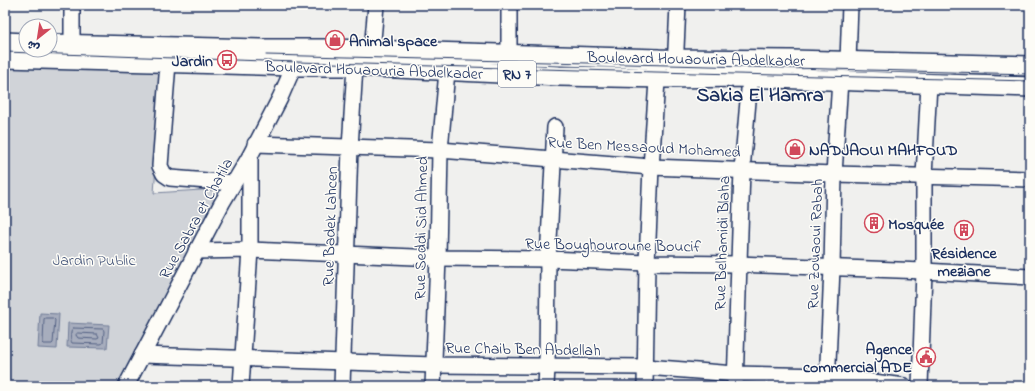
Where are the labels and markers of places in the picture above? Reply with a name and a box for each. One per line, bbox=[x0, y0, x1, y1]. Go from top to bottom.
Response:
shop icon: Animal space bbox=[324, 29, 346, 51]
place label: Animal space bbox=[349, 30, 438, 54]
bus stop icon: Jardin bbox=[216, 49, 238, 71]
place label: Jardin bbox=[172, 50, 213, 74]
shop icon: NADJAOUI MAHFOUD bbox=[784, 138, 806, 160]
place label: NADJAOUI MAHFOUD bbox=[809, 139, 958, 163]
building icon: Mosquée bbox=[863, 212, 885, 234]
place label: Mosquée bbox=[888, 213, 945, 237]
building icon: Résidence meziane bbox=[953, 219, 975, 241]
place label: Résidence meziane bbox=[930, 242, 998, 284]
place label: Agence commercial ADE bbox=[803, 338, 913, 380]
public building icon: Agence commercial ADE bbox=[915, 346, 937, 368]

